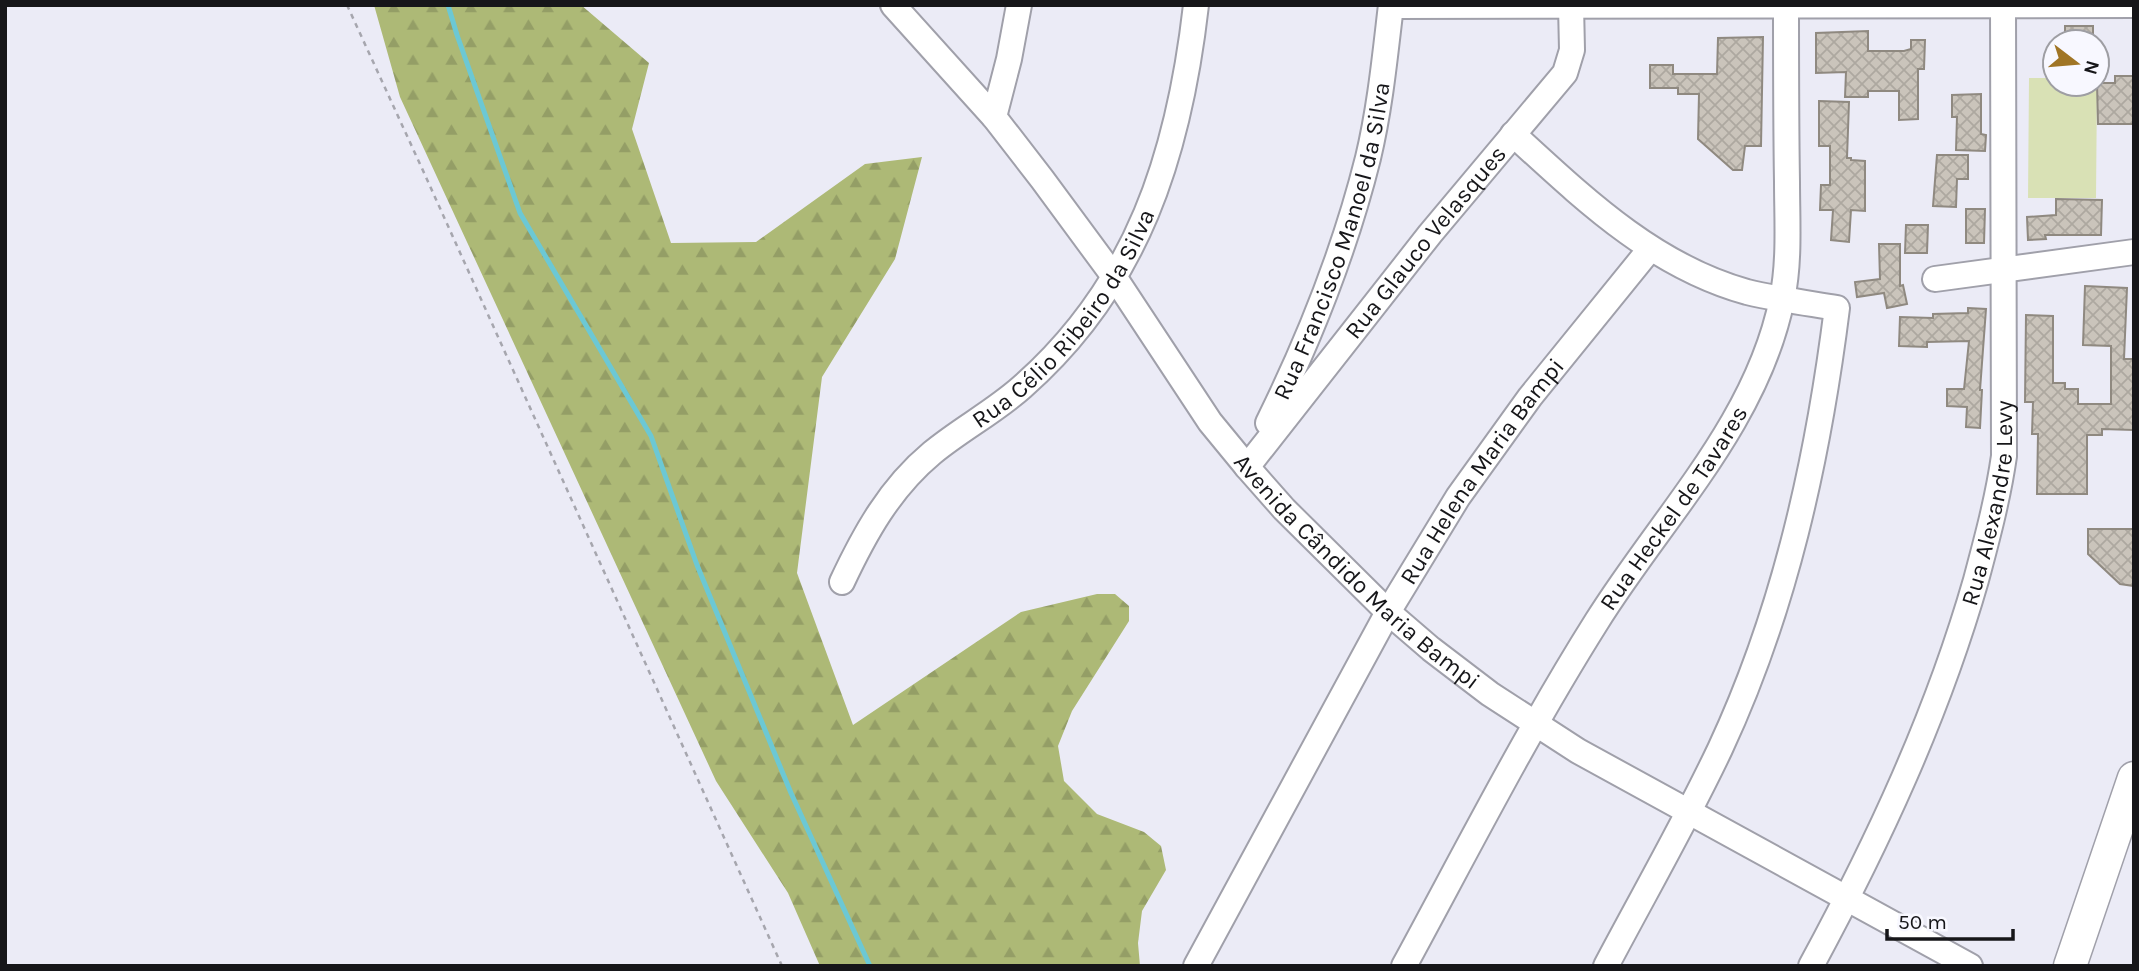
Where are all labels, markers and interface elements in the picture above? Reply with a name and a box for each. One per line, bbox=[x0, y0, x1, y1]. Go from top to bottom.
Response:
north arrow bbox=[2041, 28, 2111, 98]
text: N bbox=[2079, 58, 2104, 77]
street label: Rua Francisco Manoel da Silva bbox=[1267, 80, 1396, 404]
street label: Rua Glauco Velasques bbox=[1339, 140, 1512, 345]
street label: Rua Célio Ribeiro da Silva bbox=[967, 205, 1160, 434]
street label: Rua Helena Maria Bampi bbox=[1394, 352, 1570, 590]
street label: Rua Alexandre Levy bbox=[1955, 400, 2018, 609]
street label: Rua Heckel de Tavares bbox=[1594, 401, 1753, 615]
street label: Avenida Cândido Maria Bampi bbox=[1228, 448, 1485, 695]
scale bar bbox=[1887, 898, 2013, 942]
text: 50 m bbox=[1898, 910, 1947, 934]

